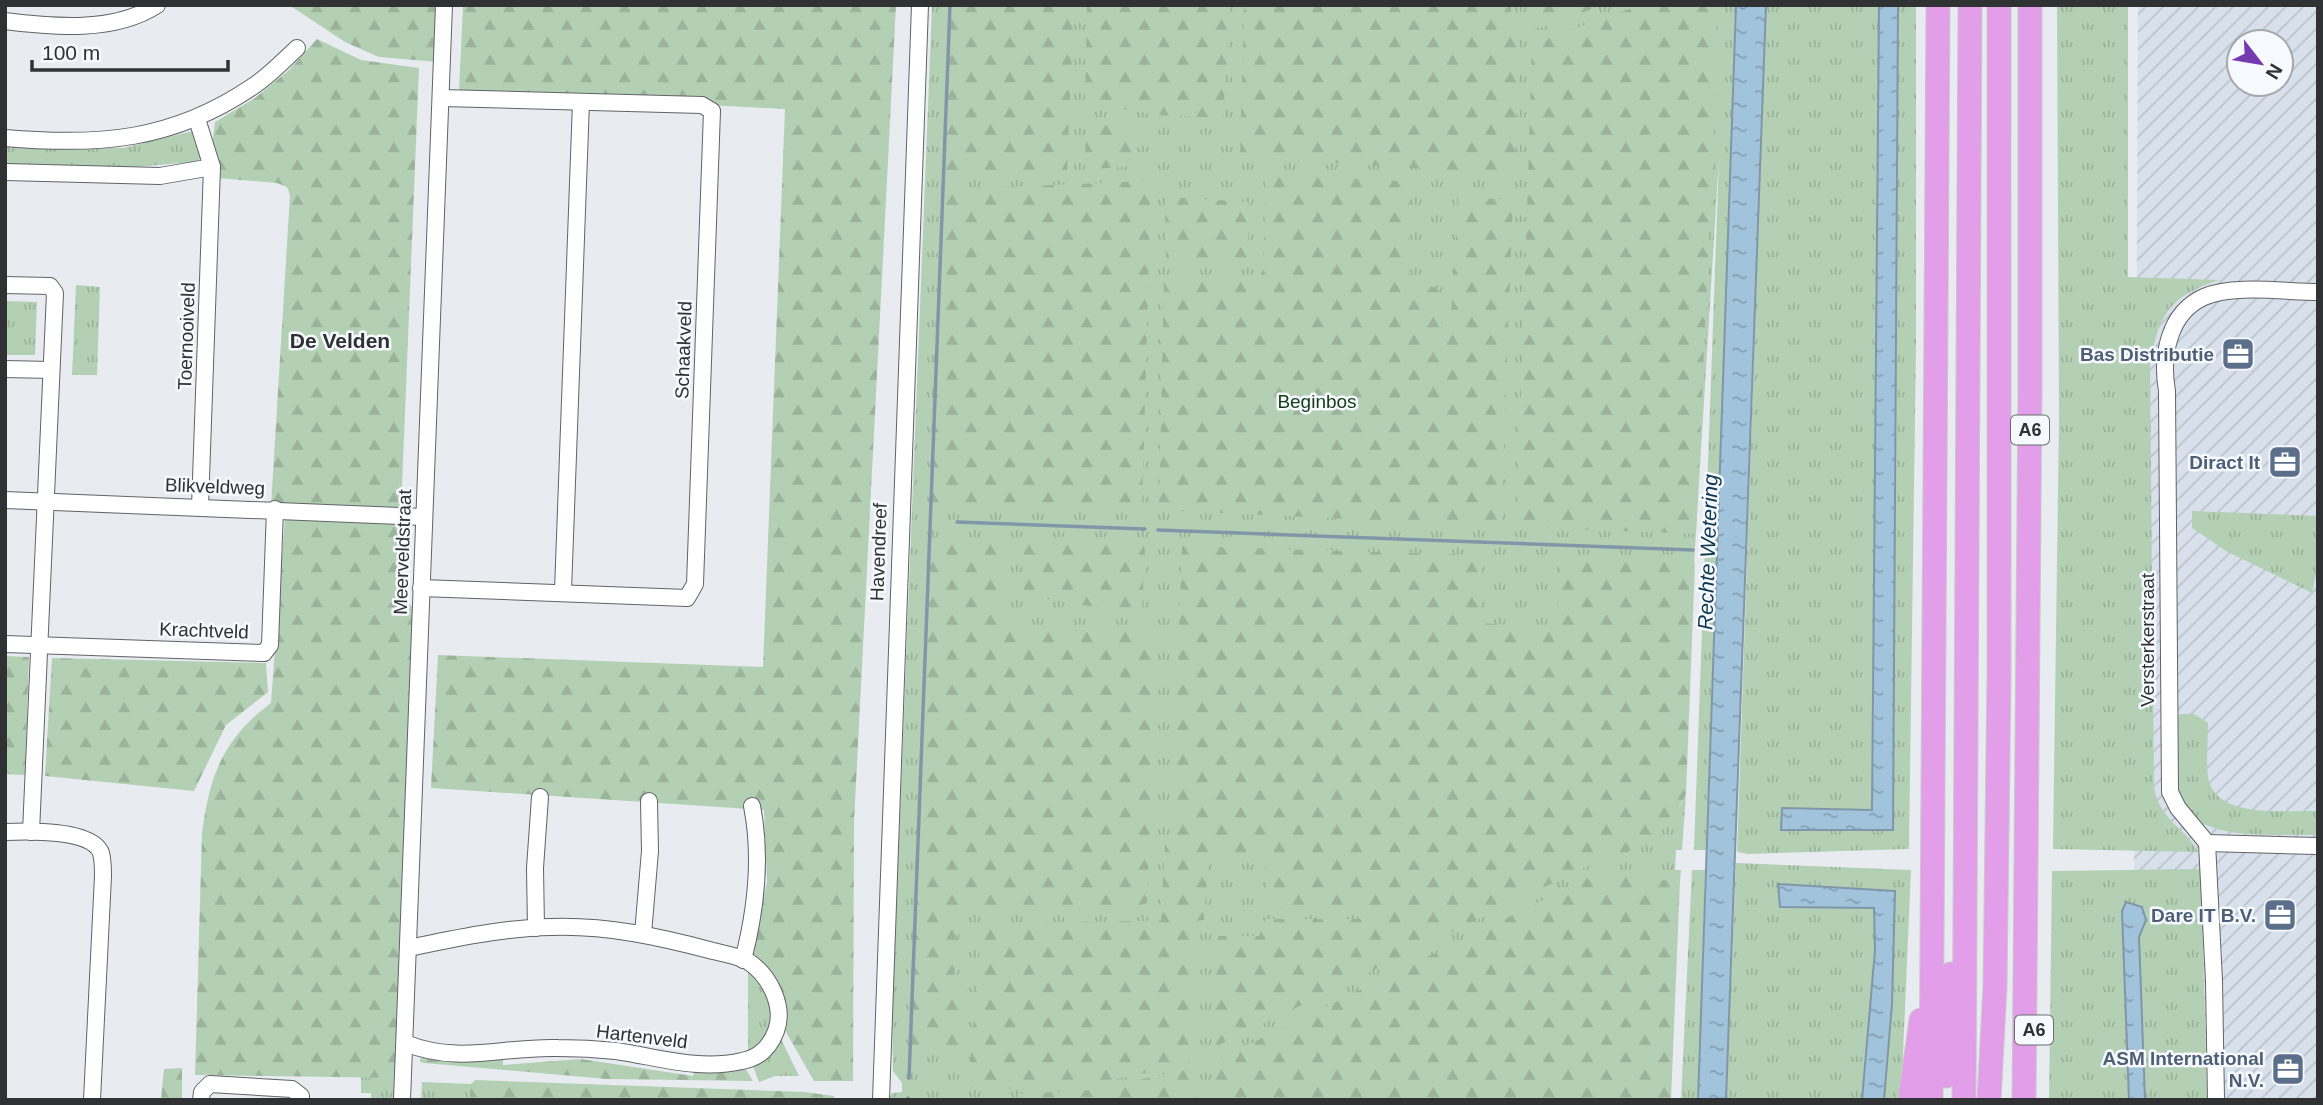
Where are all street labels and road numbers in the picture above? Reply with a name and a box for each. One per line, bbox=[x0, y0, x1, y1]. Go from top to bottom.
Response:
street label: Toernooiveld bbox=[174, 282, 199, 390]
street label: Schaakveld bbox=[671, 301, 696, 399]
road number: A6 bbox=[2011, 416, 2049, 444]
street label: Blikveldweg bbox=[164, 474, 265, 499]
street label: Meerveldstraat bbox=[390, 488, 415, 615]
street label: Havendreef bbox=[866, 502, 891, 601]
street label: Versterkerstraat bbox=[2137, 572, 2158, 707]
street label: Krachtveld bbox=[159, 618, 249, 643]
road number: A6 bbox=[2015, 1015, 2053, 1044]
street label: Hartenveld bbox=[595, 1020, 689, 1053]

